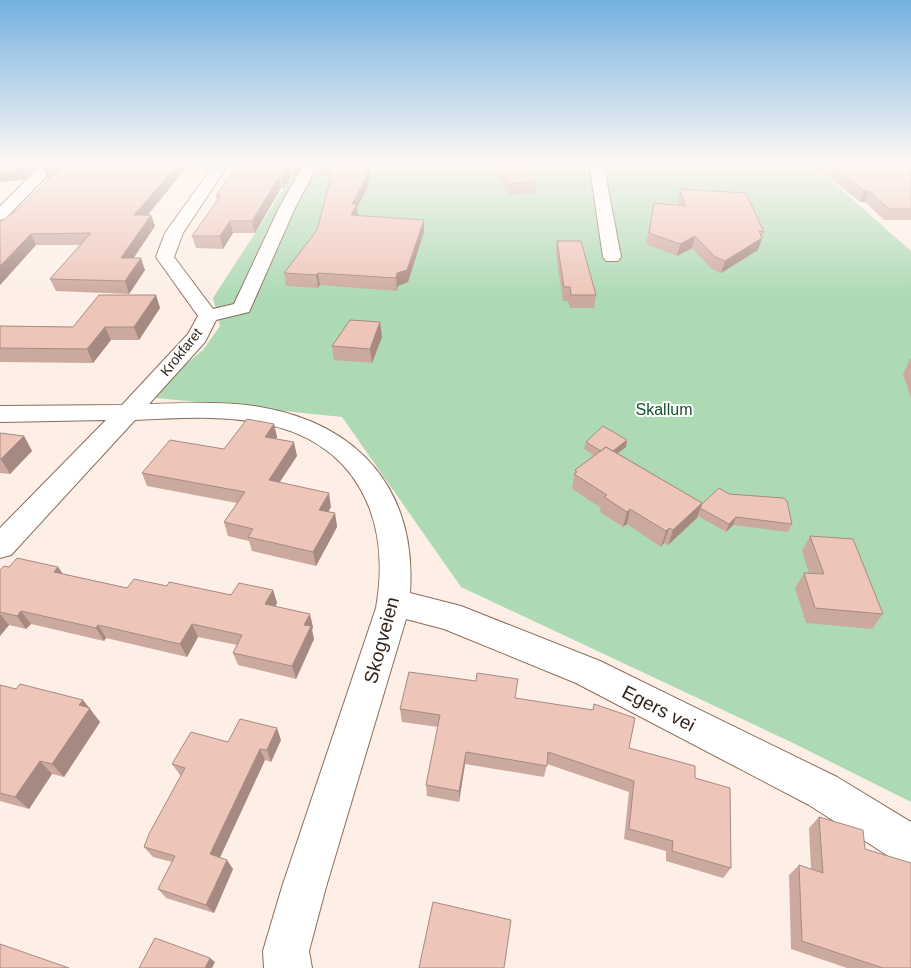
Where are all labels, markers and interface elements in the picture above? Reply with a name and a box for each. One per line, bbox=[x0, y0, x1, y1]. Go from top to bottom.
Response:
street label: Krokfaret bbox=[157, 325, 205, 379]
park label: Skallum bbox=[636, 401, 692, 418]
street label: Skogveien bbox=[360, 595, 403, 686]
street label: Egers vei bbox=[619, 681, 699, 736]

